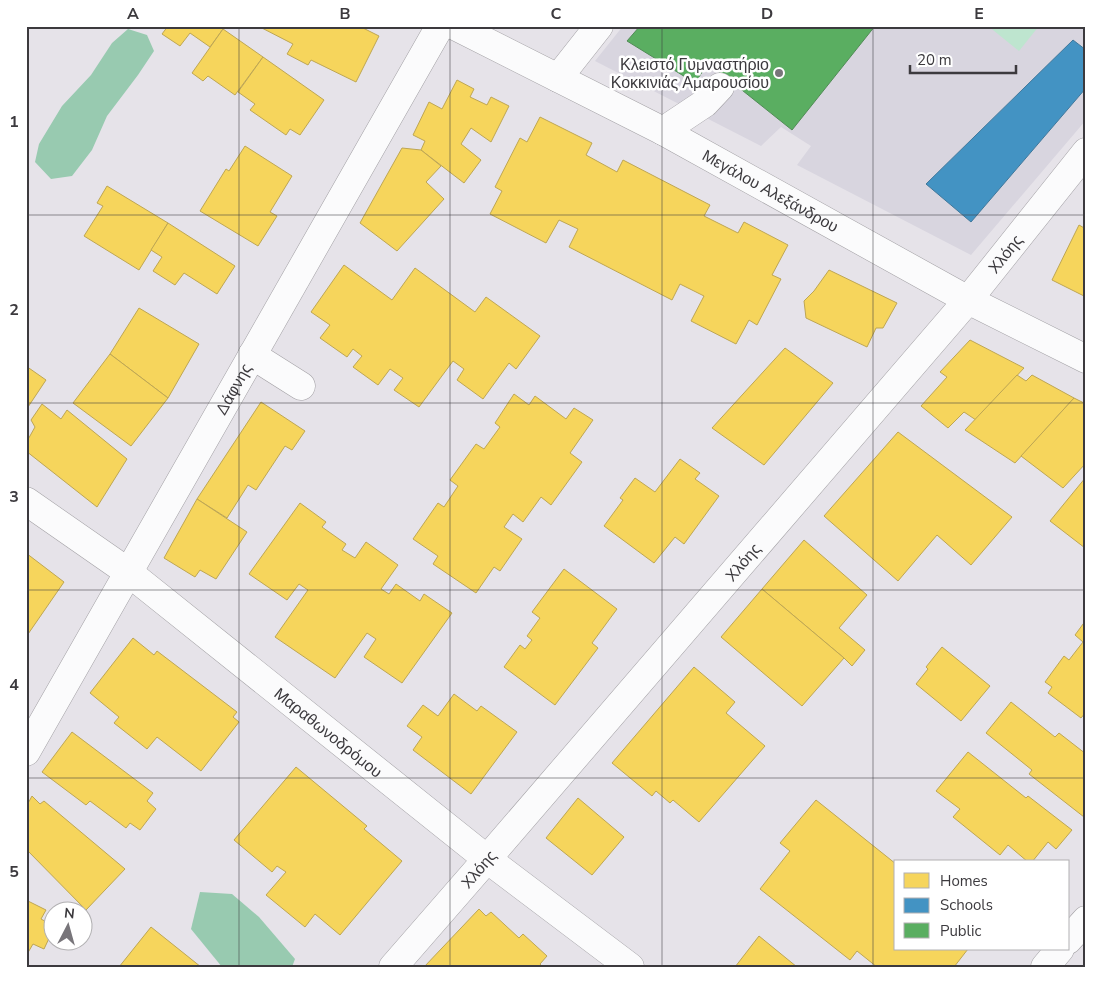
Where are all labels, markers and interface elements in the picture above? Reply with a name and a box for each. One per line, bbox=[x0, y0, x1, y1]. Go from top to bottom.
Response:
text: A bbox=[127, 3, 139, 25]
text: B bbox=[339, 3, 351, 25]
text: C bbox=[551, 3, 562, 25]
text: D bbox=[761, 3, 773, 25]
text: E bbox=[974, 3, 984, 25]
scale bar bbox=[910, 42, 1016, 74]
text: 20 m bbox=[917, 50, 952, 70]
place label: Κλειστό Γυμναστήριο Κοκκινιάς Αμαρουσίου bbox=[611, 54, 769, 94]
marker: Κλειστό Γυμναστήριο Κοκκινιάς Αμαρουσίου bbox=[773, 67, 785, 79]
text: 1 bbox=[9, 111, 19, 133]
street label: Μεγάλου Αλεξάνδρου bbox=[698, 145, 842, 238]
street label: Χλόης bbox=[983, 230, 1028, 278]
text: 2 bbox=[9, 299, 19, 321]
street label: Δάφνης bbox=[211, 359, 257, 419]
text: 3 bbox=[9, 486, 19, 508]
street label: Χλόης bbox=[721, 539, 766, 586]
text: 4 bbox=[9, 674, 19, 696]
street label: Μαραθωνοδρόμου bbox=[269, 683, 387, 783]
street label: Χλόης bbox=[456, 846, 502, 893]
legend bbox=[894, 860, 1070, 950]
text: 5 bbox=[9, 861, 19, 883]
text: Homes bbox=[940, 871, 988, 891]
text: Schools bbox=[940, 895, 993, 915]
north arrow bbox=[42, 900, 92, 950]
text: N bbox=[63, 904, 76, 924]
text: Public bbox=[940, 921, 981, 941]

